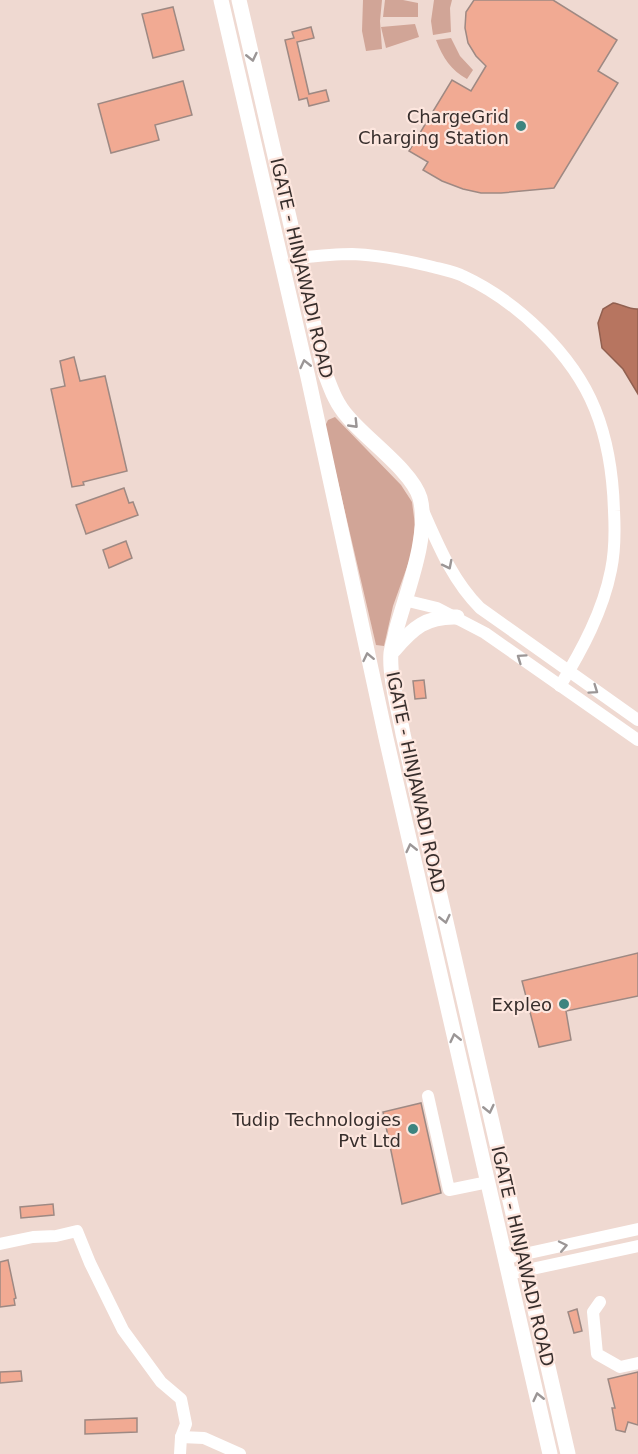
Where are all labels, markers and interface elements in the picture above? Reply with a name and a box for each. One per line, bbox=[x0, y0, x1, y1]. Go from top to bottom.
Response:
one-way arrow bbox=[245, 52, 258, 62]
place label: ChargeGrid Charging Station bbox=[358, 106, 509, 148]
marker: ChargeGrid Charging Station bbox=[514, 119, 528, 133]
street label: IGATE - HINJAWADI ROAD bbox=[266, 156, 338, 380]
one-way arrow bbox=[299, 359, 312, 369]
one-way arrow bbox=[347, 417, 358, 428]
one-way arrow bbox=[441, 558, 452, 569]
one-way arrow bbox=[362, 653, 375, 663]
one-way arrow bbox=[517, 654, 528, 665]
street label: IGATE - HINJAWADI ROAD bbox=[382, 669, 450, 895]
one-way arrow bbox=[588, 683, 599, 694]
one-way arrow bbox=[405, 843, 418, 853]
one-way arrow bbox=[438, 914, 451, 924]
place label: Expleo bbox=[491, 994, 552, 1015]
marker: Expleo bbox=[557, 997, 571, 1011]
one-way arrow bbox=[449, 1033, 462, 1043]
one-way arrow bbox=[482, 1104, 495, 1114]
place label: Tudip Technologies Pvt Ltd bbox=[231, 1109, 401, 1151]
marker: Tudip Technologies Pvt Ltd bbox=[406, 1122, 420, 1136]
street label: IGATE - HINJAWADI ROAD bbox=[487, 1144, 559, 1368]
one-way arrow bbox=[558, 1240, 568, 1253]
one-way arrow bbox=[532, 1392, 545, 1402]

